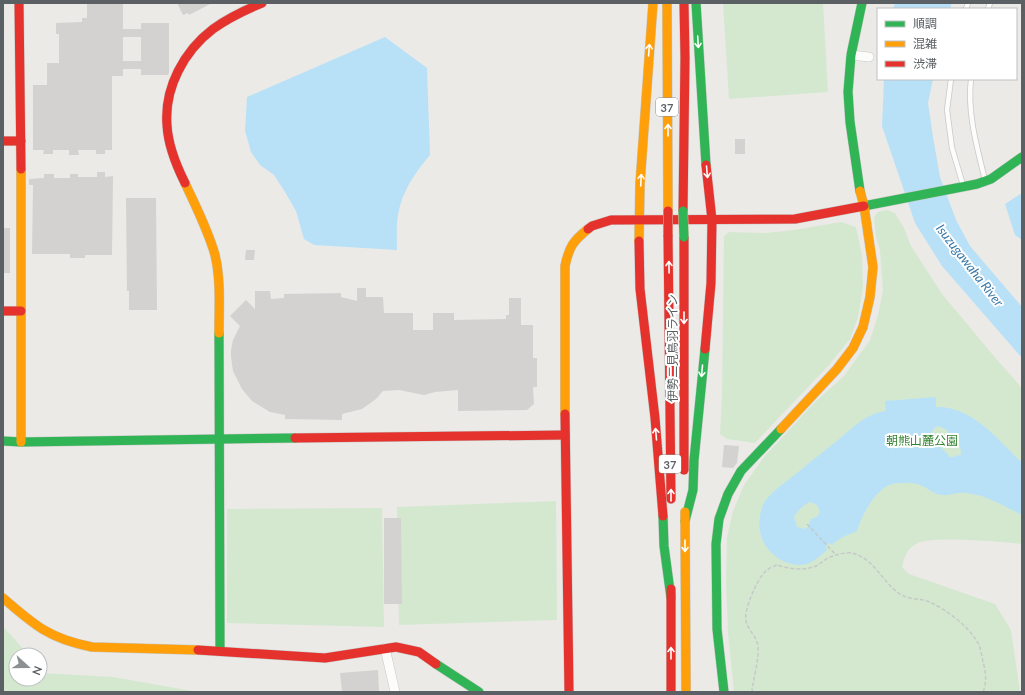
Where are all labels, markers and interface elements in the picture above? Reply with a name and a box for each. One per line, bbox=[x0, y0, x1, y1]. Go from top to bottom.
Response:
legend bbox=[877, 8, 1017, 80]
text: 順調 bbox=[913, 16, 937, 31]
one-way arrow bbox=[695, 35, 702, 48]
text: 混雑 bbox=[913, 36, 937, 51]
one-way arrow bbox=[646, 44, 653, 57]
text: 渋滞 bbox=[913, 56, 937, 71]
road number: 37 bbox=[656, 98, 678, 116]
one-way arrow bbox=[664, 124, 671, 137]
one-way arrow bbox=[703, 165, 711, 178]
one-way arrow bbox=[637, 174, 644, 187]
water label: Isuzugawaha River bbox=[933, 221, 1007, 310]
one-way arrow bbox=[665, 261, 672, 274]
street label: 伊勢二見鳥羽ライン bbox=[665, 294, 680, 402]
one-way arrow bbox=[680, 311, 688, 324]
one-way arrow bbox=[699, 364, 706, 377]
one-way arrow bbox=[652, 428, 660, 441]
park label: 朝熊山麓公園 bbox=[886, 433, 958, 448]
road number: 37 bbox=[659, 455, 681, 473]
one-way arrow bbox=[667, 489, 675, 502]
one-way arrow bbox=[681, 539, 689, 552]
north arrow bbox=[8, 647, 48, 687]
one-way arrow bbox=[667, 647, 675, 660]
text: N bbox=[30, 664, 45, 677]

